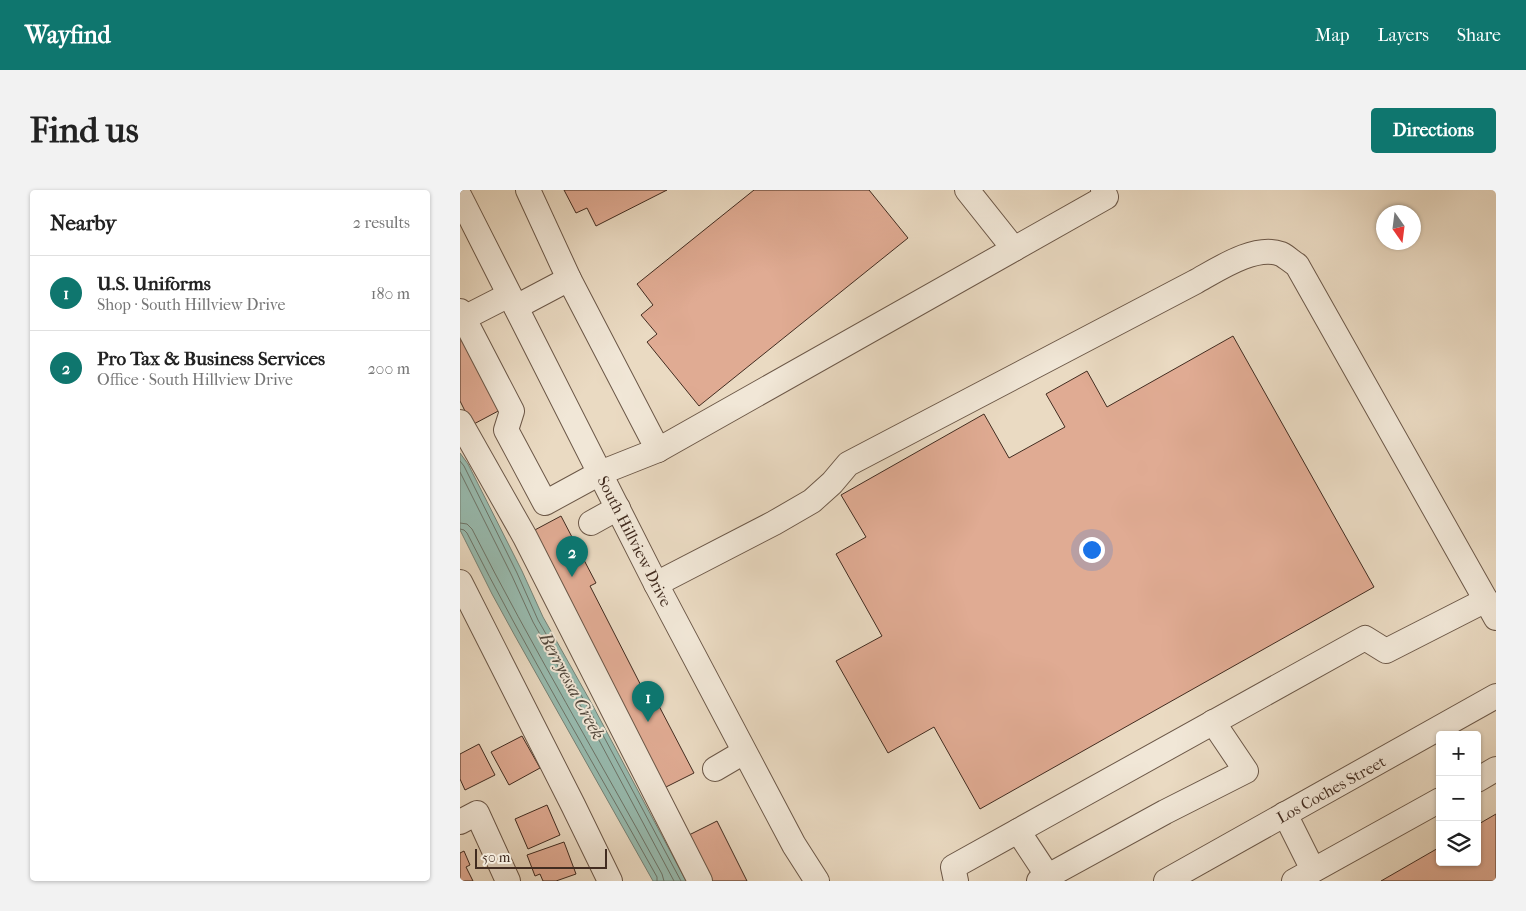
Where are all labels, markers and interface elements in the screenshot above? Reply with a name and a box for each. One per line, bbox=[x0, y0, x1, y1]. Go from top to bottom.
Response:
text: Wayfind bbox=[25, 21, 111, 49]
text: Map bbox=[1315, 25, 1349, 46]
text: Layers bbox=[1377, 25, 1429, 46]
text: Share bbox=[1457, 25, 1501, 46]
button: Directions bbox=[1371, 108, 1496, 153]
text: Find us bbox=[30, 110, 139, 151]
north arrow bbox=[1376, 205, 1421, 250]
text: Nearby bbox=[50, 211, 116, 235]
text: 2 results bbox=[353, 213, 410, 232]
text: U.S. Uniforms bbox=[97, 273, 211, 295]
text: 1 bbox=[63, 284, 69, 303]
text: 180 m bbox=[371, 284, 410, 303]
text: Shop · South Hillview Drive bbox=[97, 295, 285, 314]
text: Pro Tax & Business Services bbox=[97, 348, 325, 370]
text: 2 bbox=[62, 359, 70, 378]
text: 200 m bbox=[367, 359, 410, 378]
text: Office · South Hillview Drive bbox=[97, 370, 293, 389]
street label: South Hillview Drive bbox=[593, 473, 676, 610]
pin: 2 bbox=[556, 536, 588, 577]
your location bbox=[1079, 537, 1105, 563]
water label: Berryessa Creek bbox=[534, 628, 609, 744]
pin: 1 bbox=[632, 681, 664, 722]
map controls bbox=[1436, 731, 1481, 866]
button: + bbox=[1436, 731, 1481, 776]
street label: Los Coches Street bbox=[1274, 752, 1389, 827]
button: − bbox=[1436, 776, 1481, 821]
button: layers bbox=[1436, 821, 1481, 866]
scale bar bbox=[475, 846, 608, 869]
text: 50 m bbox=[482, 849, 510, 866]

